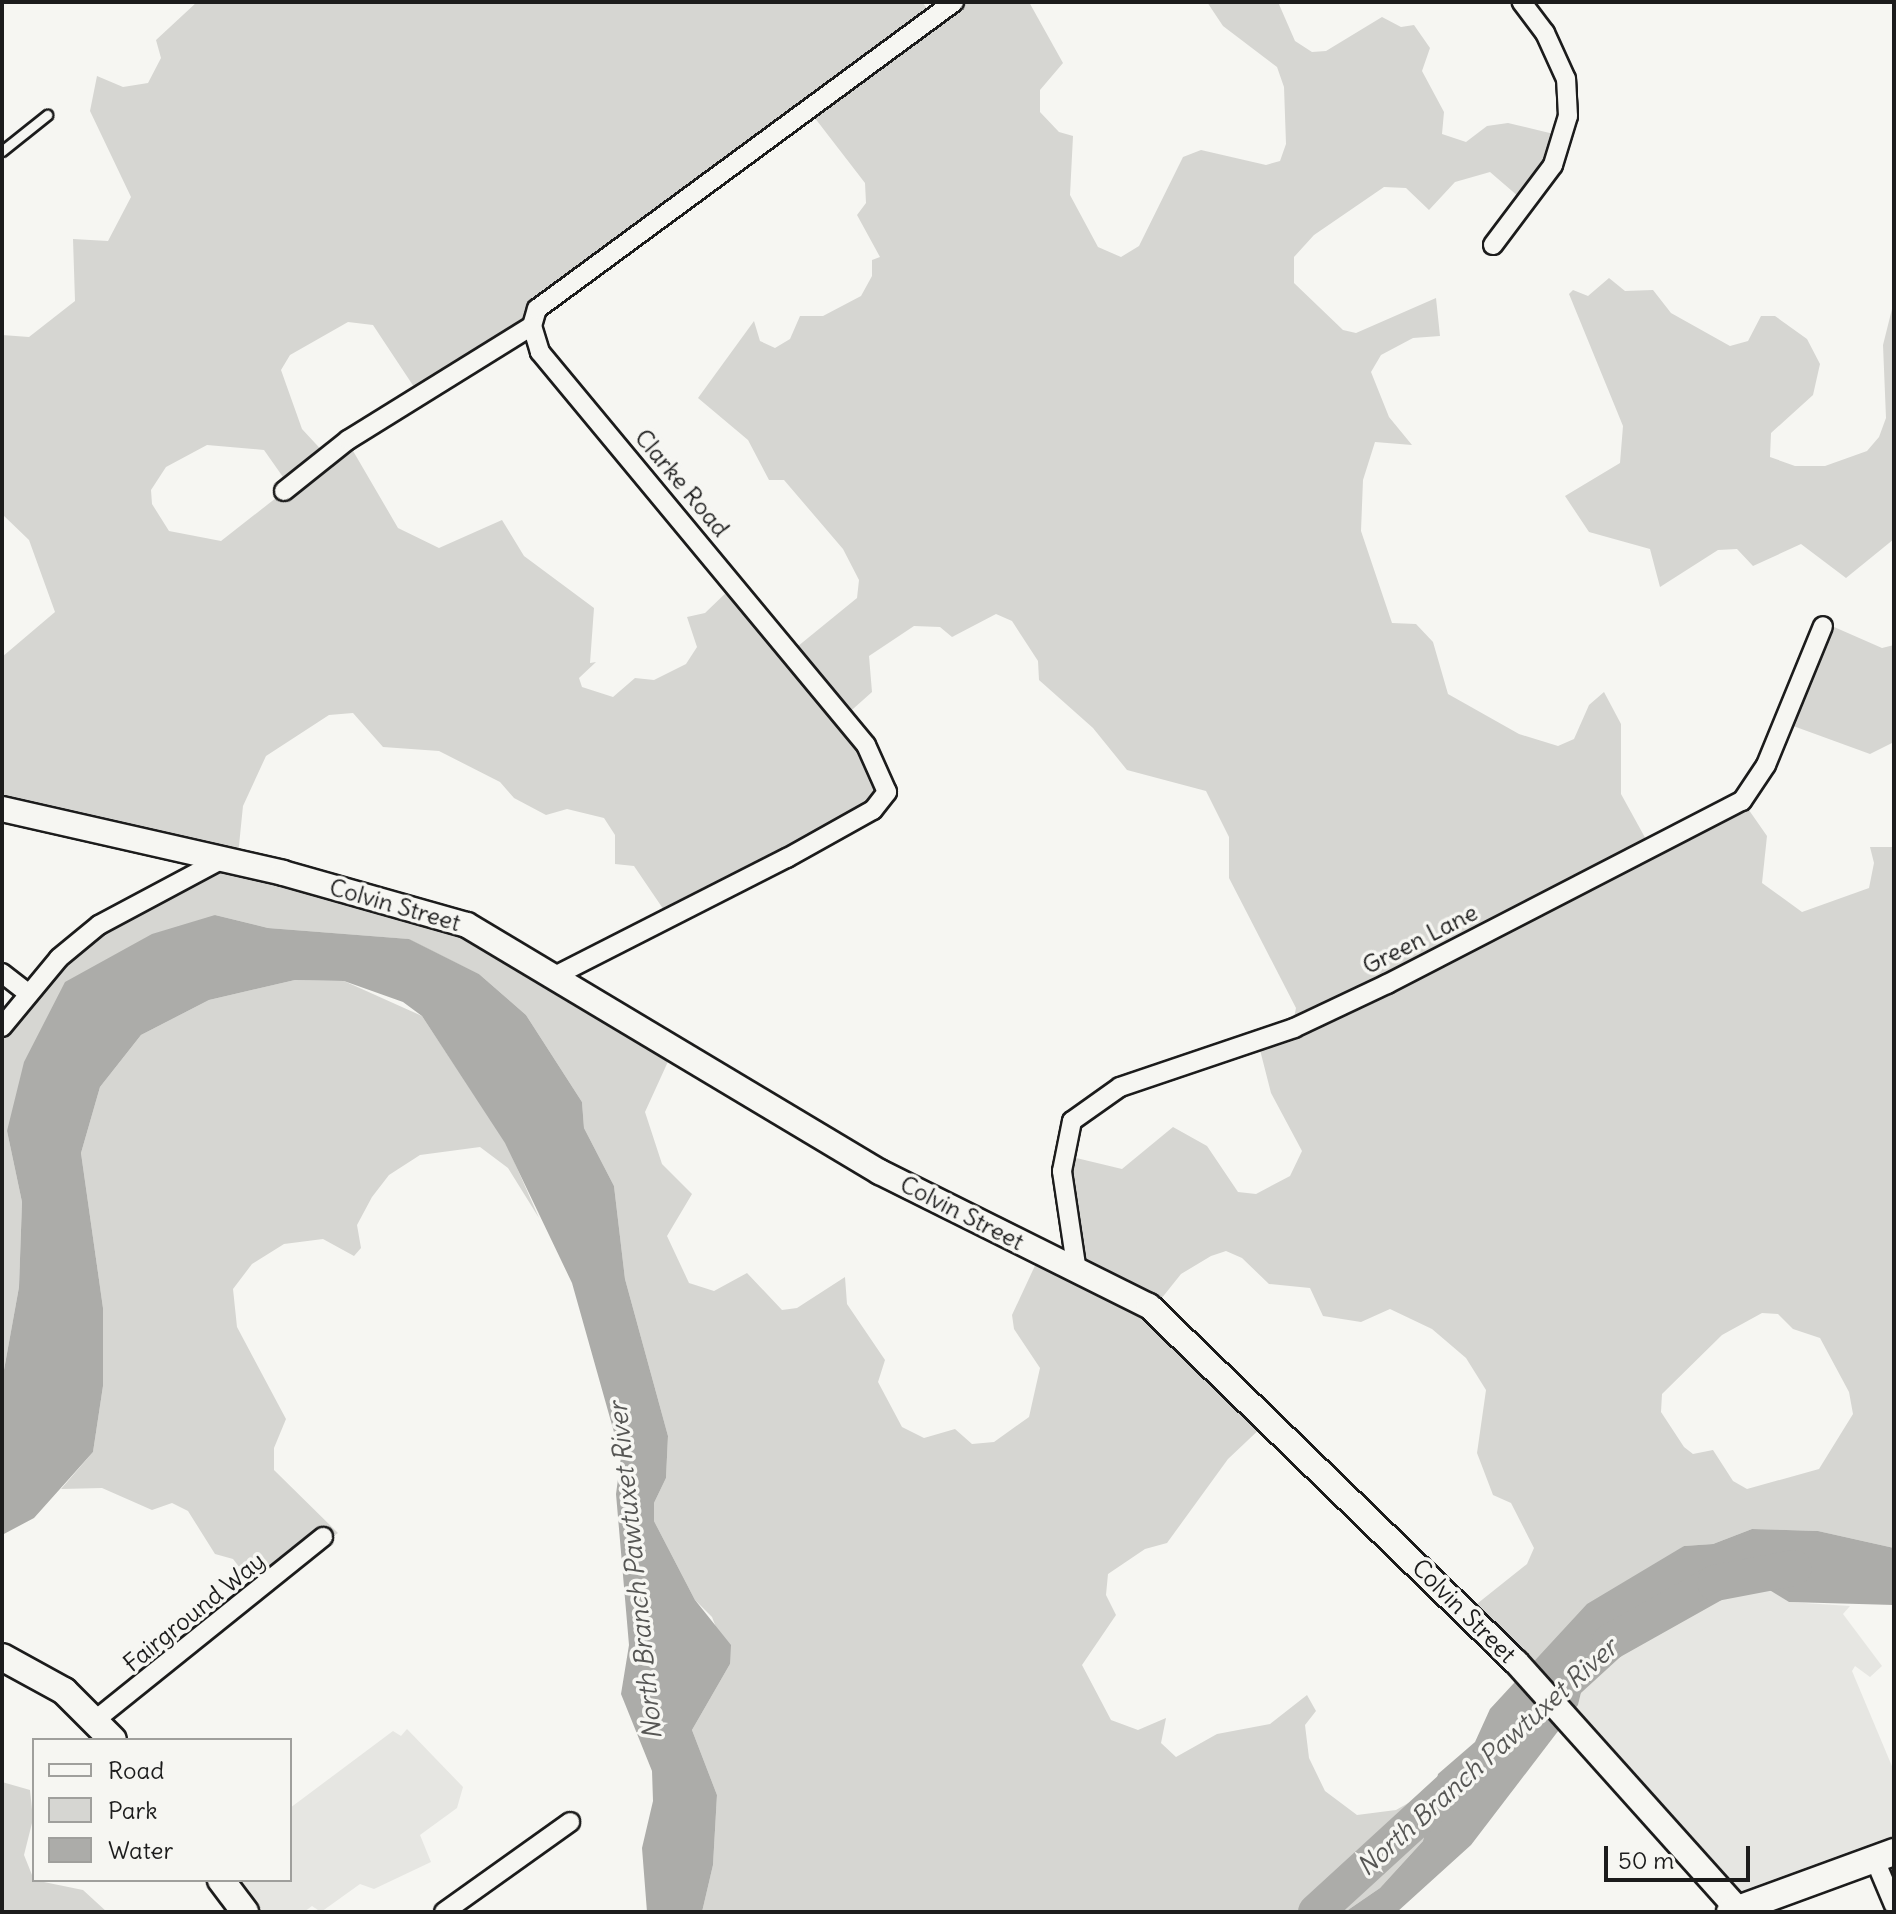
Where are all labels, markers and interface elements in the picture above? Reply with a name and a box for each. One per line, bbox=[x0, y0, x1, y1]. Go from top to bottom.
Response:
street label: Clarke Road bbox=[629, 423, 735, 543]
street label: Colvin Street bbox=[326, 873, 464, 937]
street label: Green Lane bbox=[1358, 898, 1482, 980]
street label: Colvin Street bbox=[895, 1170, 1029, 1256]
water label: North Branch Pawtuxet River bbox=[602, 1401, 668, 1741]
street label: Fairground Way bbox=[118, 1546, 270, 1678]
street label: Colvin Street bbox=[1406, 1553, 1522, 1669]
water label: North Branch Pawtuxet River bbox=[1350, 1632, 1624, 1882]
legend bbox=[32, 1738, 292, 1882]
text: Road bbox=[108, 1755, 164, 1785]
text: Park bbox=[108, 1795, 158, 1825]
scale bar bbox=[1608, 1830, 1754, 1880]
text: Water bbox=[108, 1835, 173, 1865]
text: 50 m bbox=[1618, 1845, 1674, 1875]

